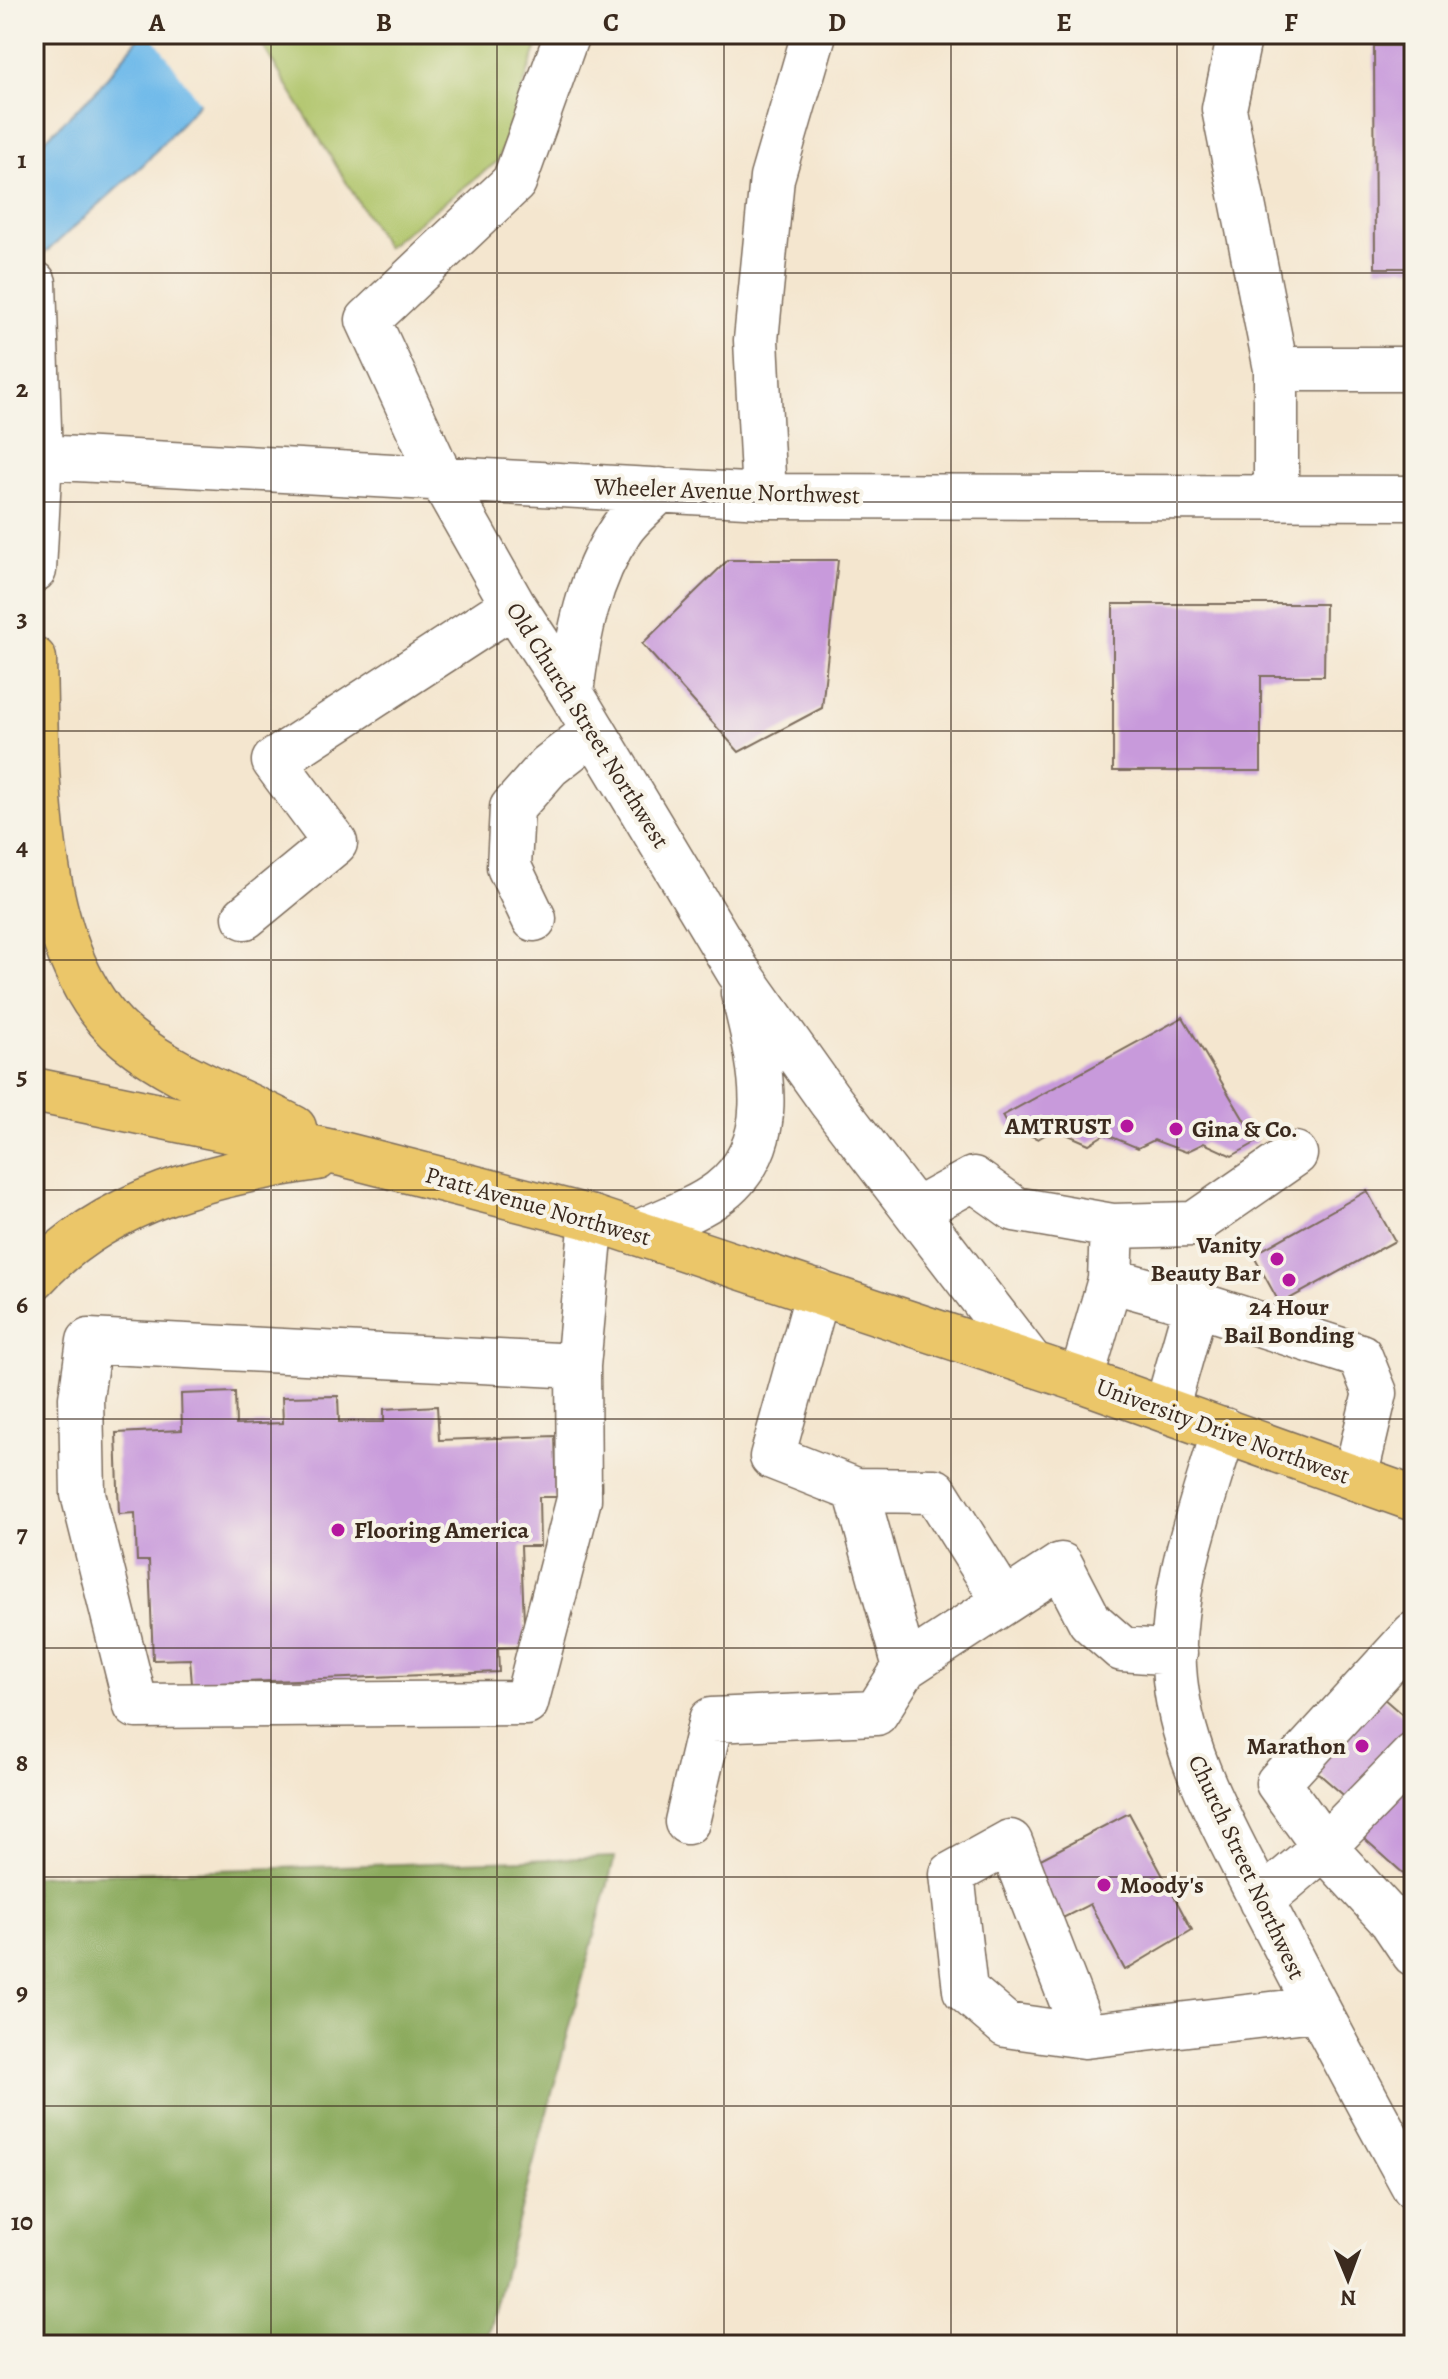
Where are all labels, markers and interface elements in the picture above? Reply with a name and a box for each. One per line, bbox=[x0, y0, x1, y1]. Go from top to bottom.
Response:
text: A bbox=[148, 5, 166, 40]
text: B bbox=[376, 5, 392, 40]
text: C bbox=[603, 5, 619, 40]
text: D bbox=[828, 5, 846, 40]
text: E bbox=[1056, 5, 1072, 40]
text: F bbox=[1284, 5, 1298, 40]
text: 1 bbox=[17, 142, 27, 177]
text: 2 bbox=[16, 371, 29, 406]
street label: Wheeler Avenue Northwest bbox=[592, 470, 861, 512]
street label: Old Church Street Northwest bbox=[499, 596, 677, 854]
text: 3 bbox=[16, 600, 28, 635]
text: 4 bbox=[16, 829, 28, 864]
text: 5 bbox=[16, 1058, 28, 1093]
place label: AMTRUST bbox=[1004, 1110, 1111, 1142]
place label: Gina & Co. bbox=[1192, 1113, 1298, 1145]
marker: AMTRUST bbox=[1118, 1117, 1136, 1135]
marker: Gina & Co. bbox=[1167, 1120, 1185, 1138]
street label: Pratt Avenue Northwest bbox=[422, 1159, 654, 1254]
place label: Vanity Beauty Bar bbox=[1151, 1229, 1262, 1289]
marker: Vanity Beauty Bar bbox=[1268, 1250, 1286, 1268]
marker: 24 Hour Bail Bonding bbox=[1280, 1271, 1298, 1289]
text: 6 bbox=[16, 1287, 28, 1322]
place label: 24 Hour Bail Bonding bbox=[1224, 1291, 1355, 1351]
street label: University Drive Northwest bbox=[1092, 1370, 1354, 1492]
place label: Flooring America bbox=[354, 1514, 530, 1546]
text: 7 bbox=[16, 1516, 28, 1551]
marker: Flooring America bbox=[329, 1521, 347, 1539]
place label: Marathon bbox=[1246, 1730, 1347, 1762]
marker: Marathon bbox=[1353, 1737, 1371, 1755]
text: 8 bbox=[16, 1745, 28, 1780]
street label: Church Street Northwest bbox=[1181, 1750, 1313, 1985]
place label: Moody's bbox=[1120, 1869, 1204, 1901]
marker: Moody's bbox=[1095, 1876, 1113, 1894]
text: 9 bbox=[16, 1974, 28, 2009]
text: 10 bbox=[11, 2204, 33, 2239]
north arrow bbox=[1308, 2239, 1388, 2319]
text: N bbox=[1340, 2283, 1357, 2313]

